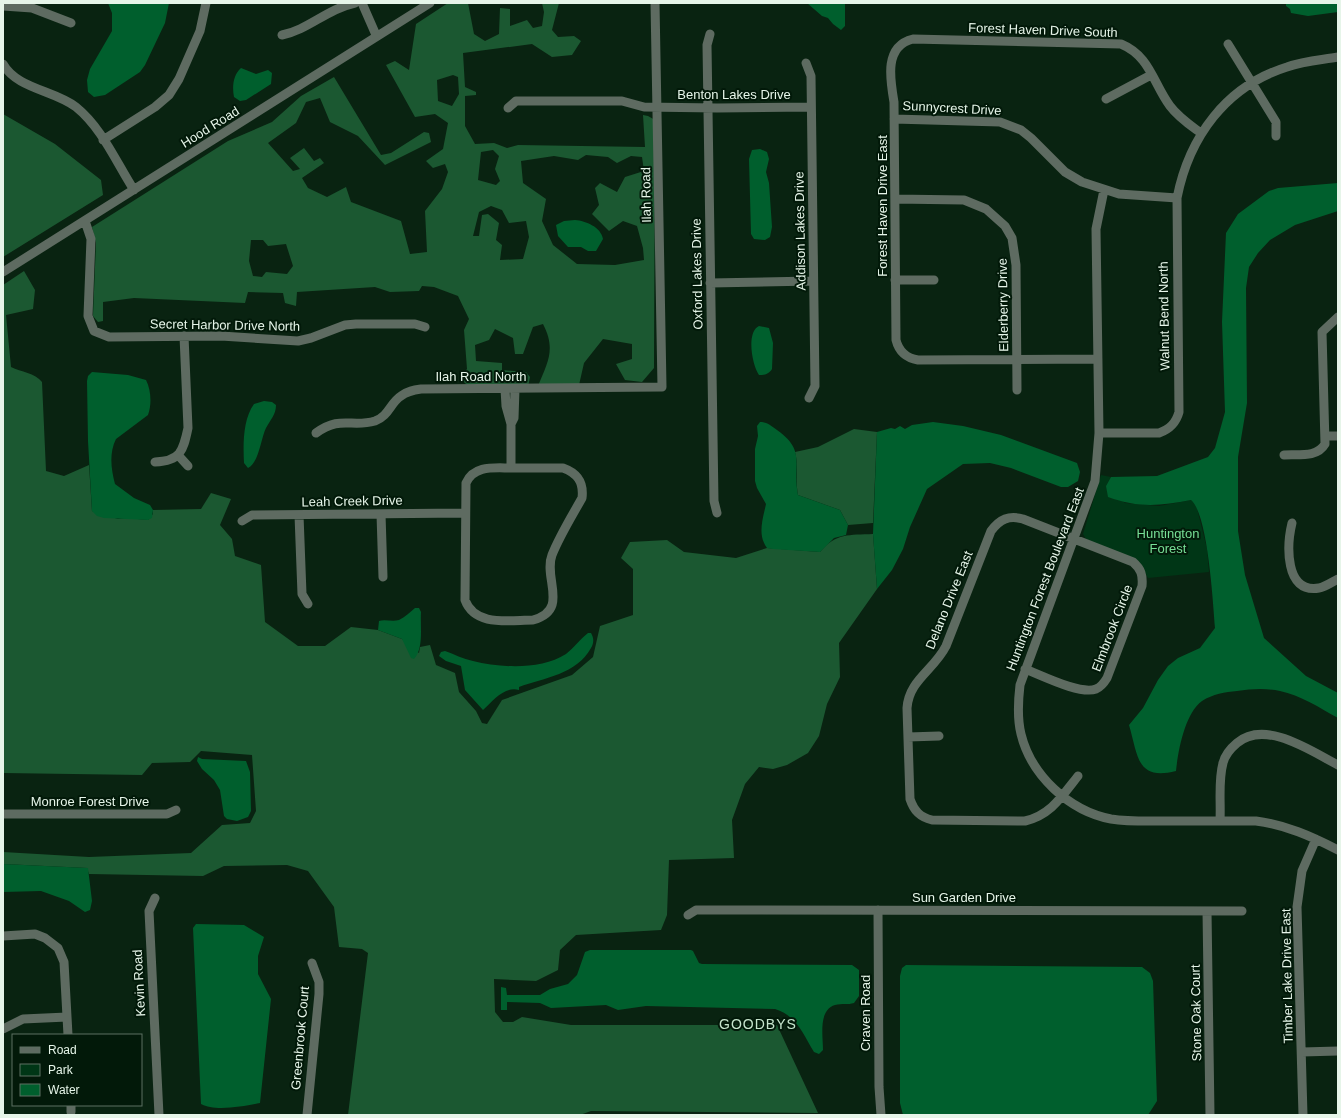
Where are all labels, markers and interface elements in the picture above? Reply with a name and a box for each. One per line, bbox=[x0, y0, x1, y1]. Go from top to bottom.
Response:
street label: Forest Haven Drive South bbox=[968, 20, 1118, 40]
street label: Benton Lakes Drive bbox=[677, 87, 791, 102]
street label: Sunnycrest Drive bbox=[902, 98, 1002, 118]
street label: Hood Road bbox=[178, 103, 242, 151]
street label: Forest Haven Drive East bbox=[875, 135, 890, 277]
street label: Ilah Road bbox=[638, 167, 654, 223]
street label: Addison Lakes Drive bbox=[791, 171, 809, 291]
street label: Oxford Lakes Drive bbox=[689, 218, 705, 330]
street label: Elderberry Drive bbox=[995, 258, 1011, 352]
street label: Walnut Bend North bbox=[1156, 261, 1172, 371]
street label: Secret Harbor Drive North bbox=[150, 316, 300, 334]
street label: Ilah Road North bbox=[435, 369, 527, 384]
street label: Huntington Forest Boulevard East bbox=[1003, 485, 1087, 673]
street label: Leah Creek Drive bbox=[301, 493, 403, 509]
park label: Huntington Forest bbox=[1137, 526, 1199, 556]
street label: Delano Drive East bbox=[922, 548, 976, 651]
street label: Elmbrook Circle bbox=[1089, 582, 1135, 674]
street label: Monroe Forest Drive bbox=[31, 794, 149, 809]
street label: Sun Garden Drive bbox=[912, 890, 1016, 905]
street label: Timber Lake Drive East bbox=[1278, 908, 1296, 1044]
street label: Kevin Road bbox=[130, 949, 148, 1017]
street label: Stone Oak Court bbox=[1188, 964, 1204, 1062]
street label: Craven Road bbox=[858, 975, 873, 1051]
street label: Greenbrook Court bbox=[288, 985, 312, 1090]
district label: GOODBYS bbox=[719, 1016, 797, 1032]
legend bbox=[12, 1034, 142, 1106]
text: Road bbox=[48, 1043, 77, 1057]
text: Park bbox=[48, 1063, 74, 1077]
text: Water bbox=[48, 1083, 80, 1097]

